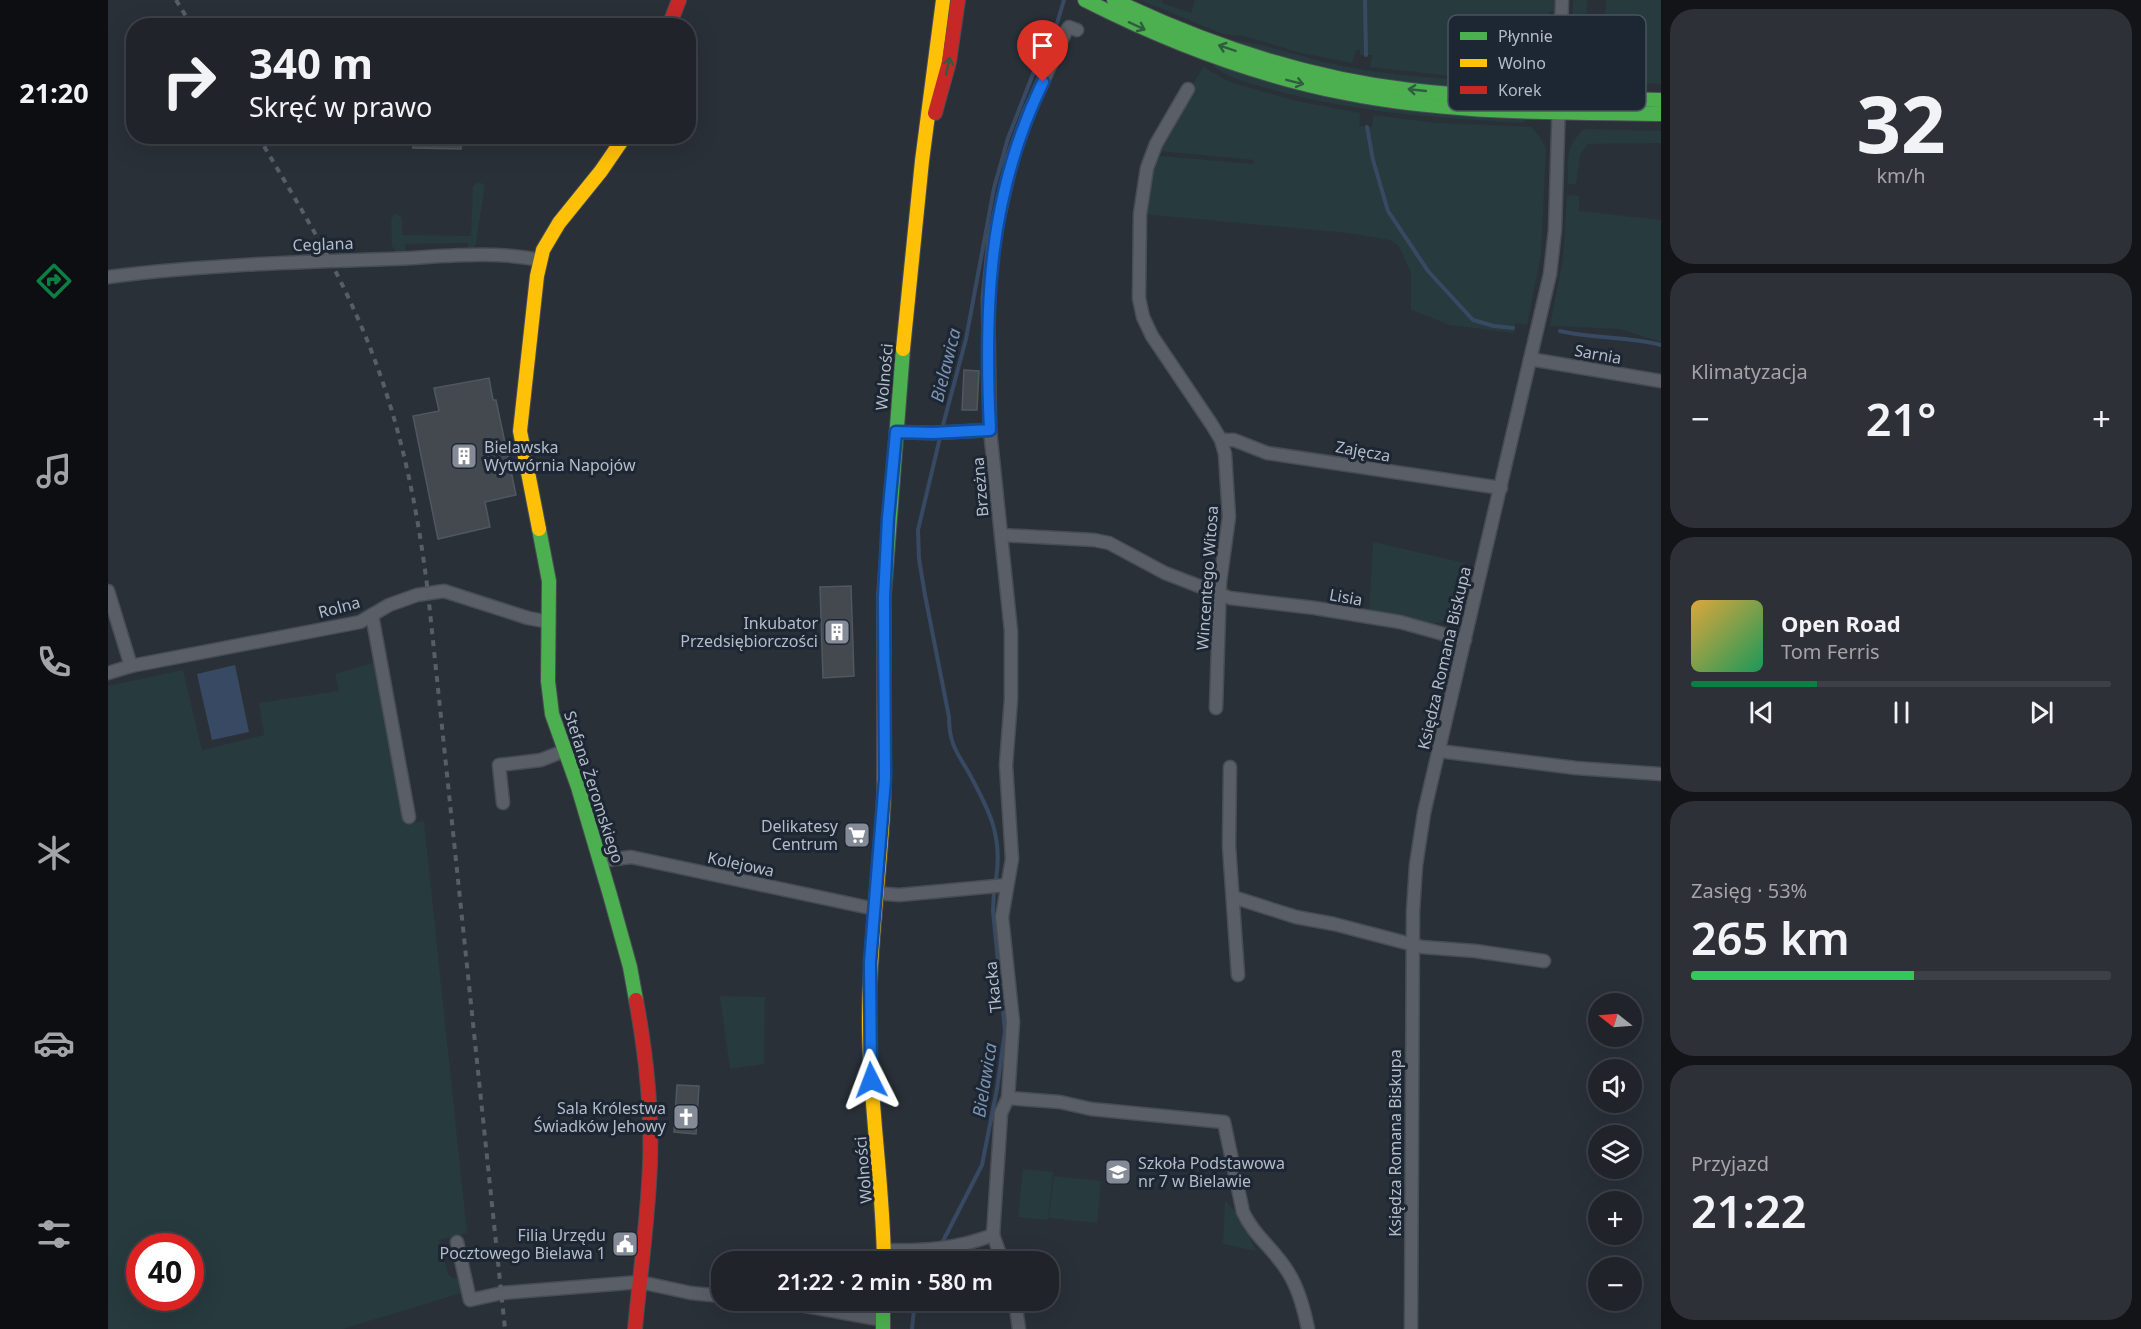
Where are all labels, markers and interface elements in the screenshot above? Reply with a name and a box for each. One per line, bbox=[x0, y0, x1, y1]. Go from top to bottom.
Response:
legend bbox=[1448, 15, 1646, 111]
pin bbox=[1017, 20, 1068, 82]
one-way arrow bbox=[1128, 21, 1146, 33]
text: Płynnie bbox=[1498, 25, 1553, 47]
icon: arrive bbox=[1026, 29, 1059, 62]
text: 340 m bbox=[249, 34, 373, 91]
icon: right bbox=[150, 42, 228, 120]
one-way arrow bbox=[1218, 42, 1237, 53]
text: Wolno bbox=[1498, 52, 1546, 74]
one-way arrow bbox=[942, 57, 954, 76]
text: 32 bbox=[1856, 70, 1946, 176]
text: 21:20 bbox=[19, 74, 89, 111]
one-way arrow bbox=[1285, 77, 1304, 89]
text: Korek bbox=[1498, 79, 1542, 101]
one-way arrow bbox=[1407, 84, 1427, 95]
text: Skręć w prawo bbox=[249, 88, 432, 125]
text: km/h bbox=[1876, 162, 1926, 189]
street label: Ceglana bbox=[292, 232, 354, 256]
icon: directions bbox=[33, 260, 75, 302]
water label: Bielawica bbox=[924, 326, 966, 404]
street label: Sarnia bbox=[1573, 339, 1623, 369]
street label: Wolności bbox=[870, 342, 898, 412]
text: Klimatyzacja bbox=[1691, 358, 1808, 385]
text: 21° bbox=[1866, 388, 1936, 449]
text: − bbox=[1691, 396, 1710, 441]
text: + bbox=[2092, 396, 2111, 441]
street label: Zajęcza bbox=[1334, 435, 1392, 467]
place label: Bielawska Wytwórnia Napojów bbox=[484, 436, 636, 476]
building icon: Bielawska Wytwórnia Napojów bbox=[449, 441, 479, 471]
icon: music bbox=[33, 450, 75, 492]
street label: Brzeżna bbox=[966, 456, 994, 518]
street label: Wincentego Witosa bbox=[1191, 505, 1223, 651]
street label: Księdza Romana Biskupa bbox=[1412, 564, 1476, 752]
street label: Lisia bbox=[1328, 583, 1364, 611]
street label: Rolna bbox=[316, 591, 362, 623]
text: Open Road bbox=[1781, 608, 1901, 638]
place label: Inkubator Przedsiębiorczości bbox=[680, 612, 818, 652]
building icon: Inkubator Przedsiębiorczości bbox=[822, 617, 852, 647]
text: Tom Ferris bbox=[1781, 638, 1880, 665]
icon: phone bbox=[33, 641, 75, 683]
icon: previous bbox=[1745, 696, 1778, 729]
icon: pause bbox=[1885, 696, 1918, 729]
icon: next bbox=[2025, 696, 2058, 729]
street label: Stefana Żeromskiego bbox=[559, 708, 629, 866]
place label: Delikatesy Centrum bbox=[761, 815, 839, 855]
supermarket icon: Delikatesy Centrum bbox=[842, 820, 872, 850]
icon: climate bbox=[33, 832, 75, 874]
street label: Kolejowa bbox=[706, 846, 776, 882]
text: Zasięg · 53% bbox=[1691, 877, 1807, 904]
text: 265 km bbox=[1691, 907, 1850, 968]
street label: Tkacka bbox=[979, 960, 1007, 1014]
north arrow bbox=[1588, 993, 1642, 1047]
map controls bbox=[1588, 993, 1642, 1311]
icon: car bbox=[33, 1022, 75, 1064]
water label: Bielawica bbox=[966, 1041, 1002, 1119]
position arrow bbox=[839, 1048, 903, 1112]
street label: Księdza Romana Biskupa bbox=[1384, 1049, 1406, 1237]
button: sound bbox=[1588, 1059, 1642, 1113]
place label: Sala Królestwa Świadków Jehowy bbox=[534, 1097, 667, 1137]
church icon: Sala Królestwa Świadków Jehowy bbox=[671, 1102, 701, 1132]
button: layers bbox=[1588, 1125, 1642, 1179]
street label: Wolności bbox=[849, 1135, 877, 1205]
text: Przyjazd bbox=[1691, 1150, 1769, 1177]
place label: Szkoła Podstawowa nr 7 w Bielawie bbox=[1138, 1152, 1285, 1192]
school or university icon: Szkoła Podstawowa nr 7 w Bielawie bbox=[1103, 1157, 1133, 1187]
text: 21:22 bbox=[1691, 1180, 1806, 1241]
button: + bbox=[1588, 1191, 1642, 1245]
icon: filters bbox=[33, 1213, 75, 1255]
place label: Filia Urzędu Pocztowego Bielawa 1 bbox=[440, 1224, 606, 1264]
public building icon: Filia Urzędu Pocztowego Bielawa 1 bbox=[610, 1229, 640, 1259]
speed limit sign: 40 bbox=[126, 1233, 204, 1311]
button: − bbox=[1588, 1257, 1642, 1311]
text: 21:22 · 2 min · 580 m bbox=[777, 1266, 993, 1296]

